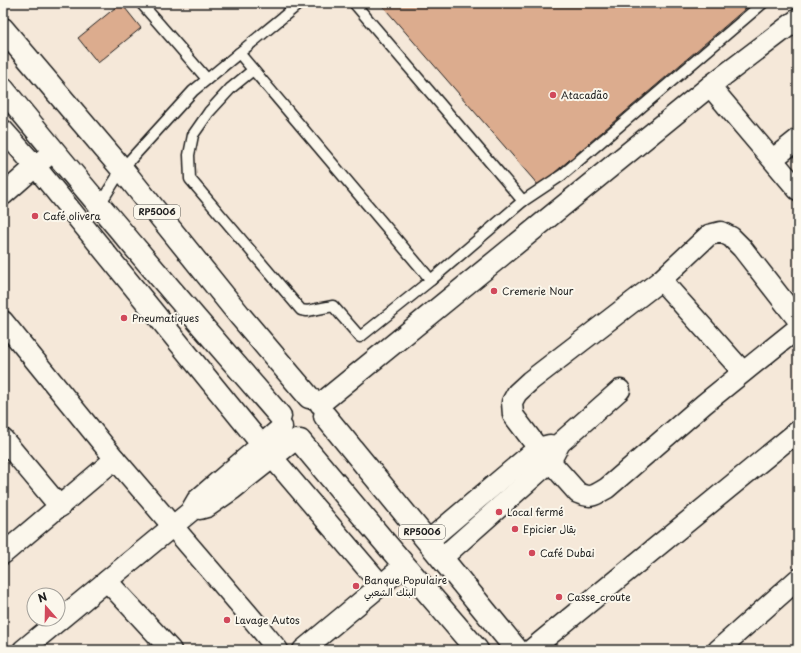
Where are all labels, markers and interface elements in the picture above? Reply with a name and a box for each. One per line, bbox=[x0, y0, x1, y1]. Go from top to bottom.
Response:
place label: Atacadão bbox=[561, 87, 608, 102]
marker: Atacadão bbox=[548, 90, 558, 100]
road number: RP5006 bbox=[134, 205, 180, 219]
place label: Café olivera bbox=[43, 208, 102, 223]
marker: Café olivera bbox=[30, 211, 40, 221]
place label: Cremerie Nour bbox=[502, 283, 574, 298]
marker: Cremerie Nour bbox=[489, 286, 499, 296]
place label: Pneumatiques bbox=[132, 310, 200, 325]
marker: Pneumatiques bbox=[119, 313, 129, 323]
place label: Local fermé bbox=[507, 504, 564, 519]
marker: Local fermé bbox=[494, 507, 504, 517]
place label: Epicier بقال bbox=[523, 521, 576, 536]
marker: Epicier بقال bbox=[510, 524, 520, 534]
road number: RP5006 bbox=[399, 525, 445, 539]
place label: Café Dubai bbox=[540, 545, 595, 560]
marker: Café Dubai bbox=[527, 548, 537, 558]
place label: Banque Populaire البنك الشعبي bbox=[364, 572, 447, 602]
marker: Banque Populaire البنك الشعبي bbox=[351, 581, 361, 591]
north arrow bbox=[26, 587, 66, 627]
text: N bbox=[35, 588, 50, 607]
place label: Casse_croute bbox=[567, 589, 631, 604]
marker: Casse_croute bbox=[554, 592, 564, 602]
place label: Lavage Autos bbox=[235, 612, 300, 627]
marker: Lavage Autos bbox=[222, 615, 232, 625]

